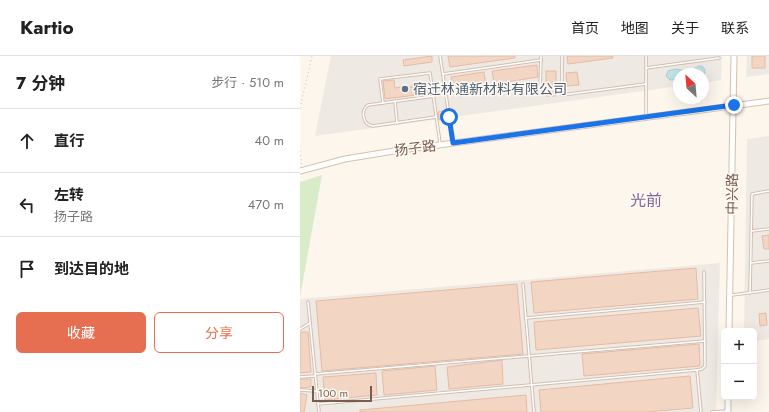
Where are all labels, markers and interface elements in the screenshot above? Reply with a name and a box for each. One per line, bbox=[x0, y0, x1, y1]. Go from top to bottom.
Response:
text: Kartio bbox=[20, 14, 74, 41]
text: 首页 bbox=[571, 18, 599, 38]
text: 地图 bbox=[621, 18, 649, 38]
text: 关于 bbox=[671, 18, 699, 38]
text: 联系 bbox=[721, 18, 749, 38]
north arrow bbox=[673, 68, 709, 104]
text: 7 分钟 bbox=[16, 71, 65, 95]
text: 步行 · 510 m bbox=[211, 73, 284, 92]
place label: 宿迁林通新材料有限公司 bbox=[413, 79, 567, 99]
marker: 宿迁林通新材料有限公司 bbox=[400, 84, 410, 94]
route end bbox=[725, 96, 743, 114]
route start bbox=[440, 108, 458, 126]
icon: ahead bbox=[16, 130, 38, 152]
text: 直行 bbox=[54, 130, 84, 152]
text: 40 m bbox=[255, 131, 284, 150]
street label: 扬子路 bbox=[393, 135, 437, 161]
street label: 中兴路 bbox=[722, 173, 742, 215]
text: 左转 bbox=[54, 184, 84, 206]
district label: 光前 bbox=[630, 189, 662, 212]
icon: left bbox=[16, 194, 38, 216]
text: 470 m bbox=[248, 195, 284, 214]
text: 扬子路 bbox=[54, 207, 93, 226]
icon: arrive bbox=[16, 258, 38, 280]
text: 到达目的地 bbox=[54, 258, 129, 280]
button: 收藏 bbox=[16, 312, 146, 353]
button: 分享 bbox=[154, 312, 284, 353]
map controls bbox=[721, 328, 757, 400]
button: + bbox=[721, 328, 757, 364]
button: − bbox=[721, 364, 757, 400]
scale bar bbox=[312, 384, 372, 403]
text: 100 m bbox=[318, 385, 348, 401]

